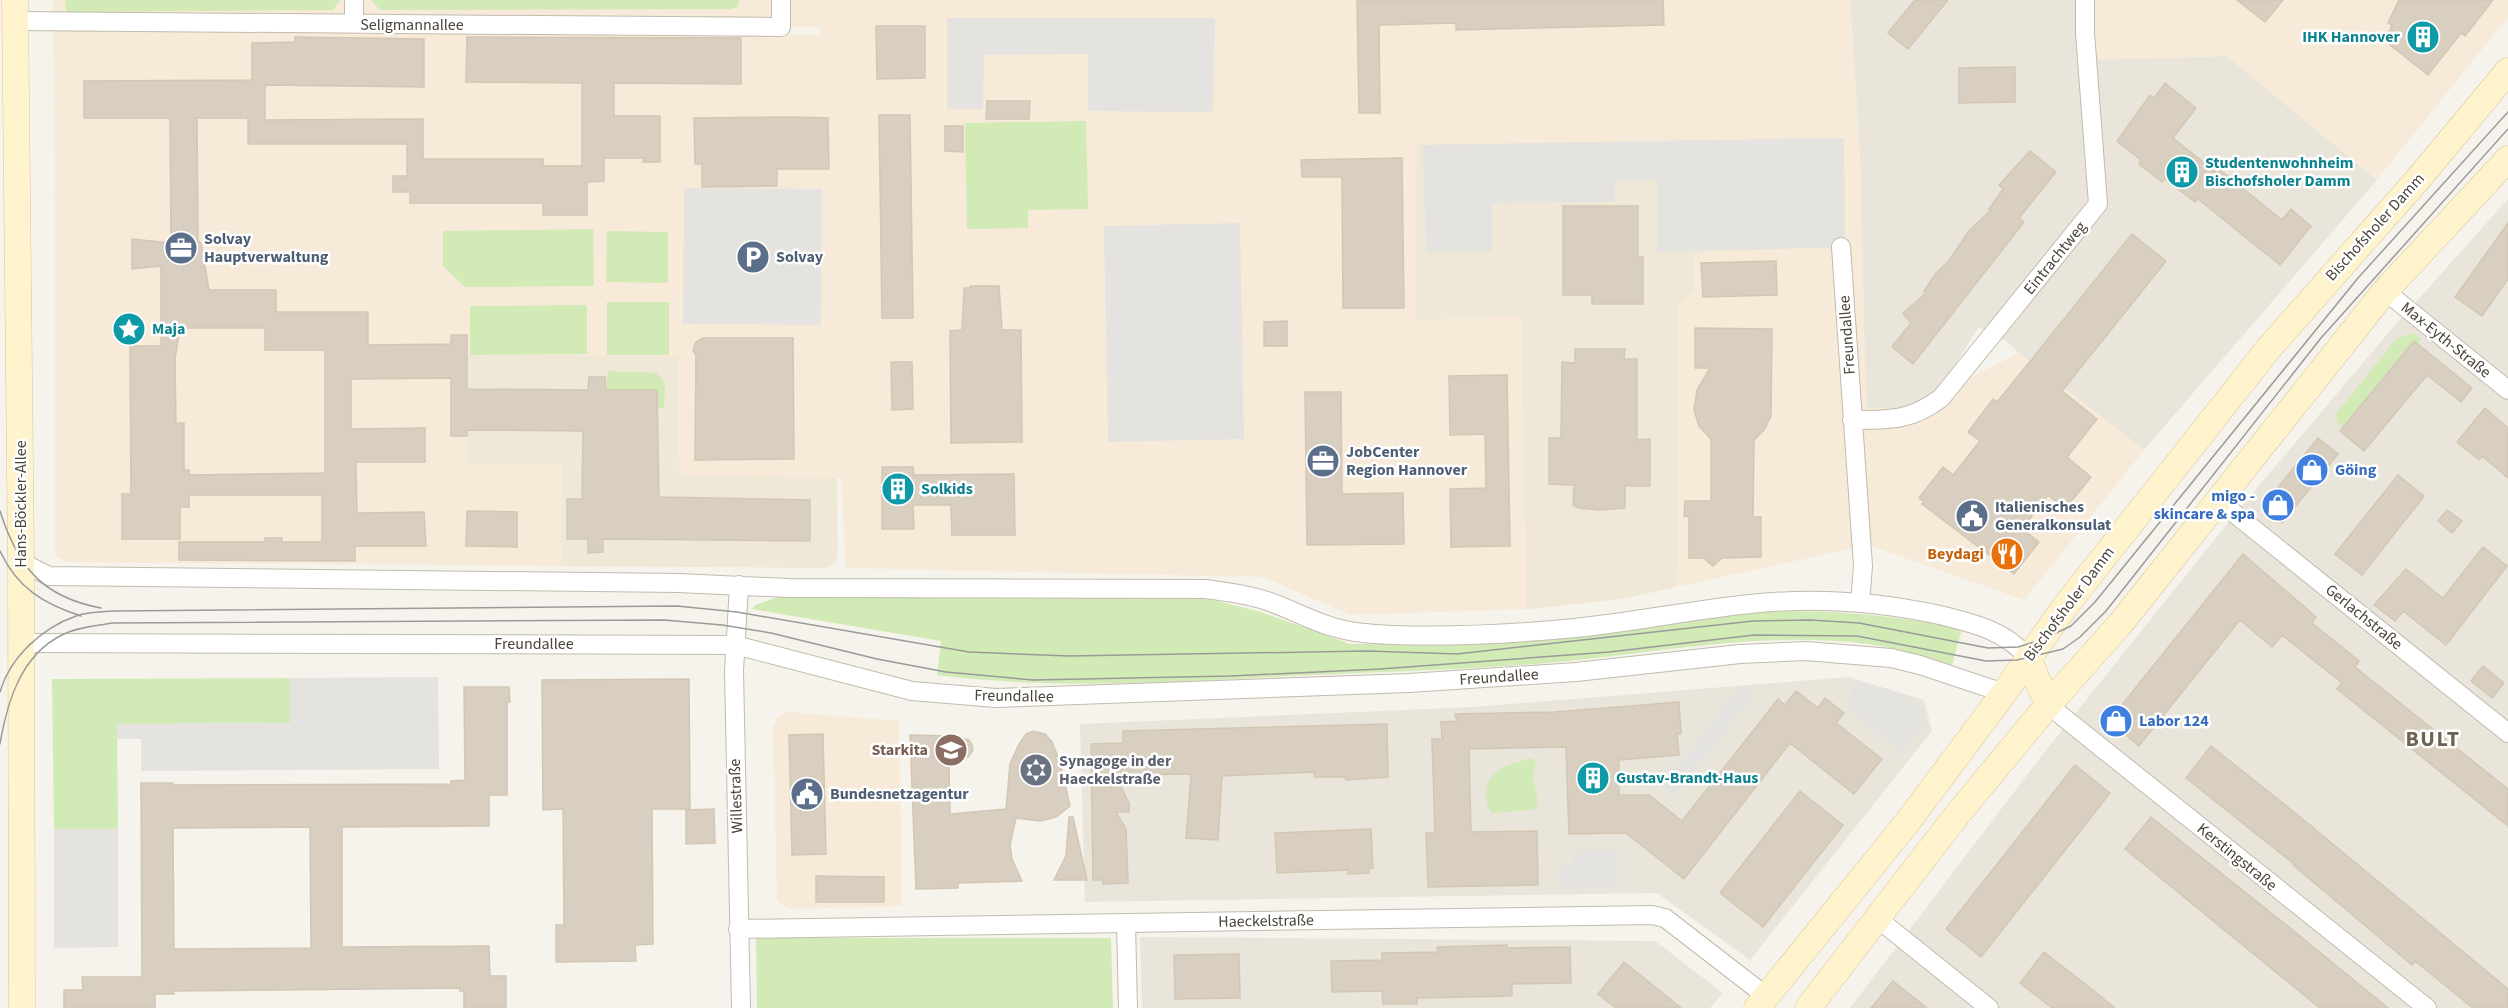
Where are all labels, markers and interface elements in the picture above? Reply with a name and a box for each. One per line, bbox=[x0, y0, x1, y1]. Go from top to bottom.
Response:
street label: Seligmannallee bbox=[360, 14, 464, 36]
building icon: IHK Hannover bbox=[2405, 19, 2441, 55]
place label: IHK Hannover bbox=[2302, 26, 2401, 48]
place label: Studentenwohnheim Bischofsholer Damm bbox=[2205, 152, 2354, 192]
building icon: Studentenwohnheim Bischofsholer Damm bbox=[2164, 154, 2200, 190]
street label: Bischofsholer Damm bbox=[2320, 168, 2430, 286]
street label: Eintrachtweg bbox=[2019, 217, 2091, 299]
place label: Solvay Hauptverwaltung bbox=[204, 228, 329, 268]
office icon: Solvay Hauptverwaltung bbox=[163, 230, 199, 266]
parking icon: Solvay bbox=[735, 239, 771, 275]
place label: Solvay bbox=[776, 246, 824, 268]
street label: Freundallee bbox=[1833, 295, 1861, 375]
street label: Max-Eyth-Straße bbox=[2396, 297, 2496, 383]
place icon: Maja bbox=[111, 311, 147, 347]
place label: Maja bbox=[152, 318, 186, 340]
street label: Hans-Böckler-Allee bbox=[10, 440, 32, 568]
place label: JobCenter Region Hannover bbox=[1346, 441, 1468, 481]
office icon: JobCenter Region Hannover bbox=[1305, 443, 1341, 479]
shop icon: Göing bbox=[2294, 452, 2330, 488]
place label: Göing bbox=[2335, 459, 2377, 481]
building icon: Solkids bbox=[880, 471, 916, 507]
place label: Solkids bbox=[921, 478, 973, 500]
place label: migo - skincare & spa bbox=[2154, 485, 2255, 525]
shop icon: migo - skincare & spa bbox=[2260, 487, 2296, 523]
place label: Italienisches Generalkonsulat bbox=[1995, 496, 2111, 536]
public building icon: Italienisches Generalkonsulat bbox=[1954, 498, 1990, 534]
restaurant icon: Beydagi bbox=[1989, 536, 2025, 572]
street label: Bischofsholer Damm bbox=[2019, 542, 2119, 666]
place label: Beydagi bbox=[1927, 543, 1984, 565]
street label: Gerlachstraße bbox=[2321, 579, 2407, 655]
street label: Freundallee bbox=[494, 633, 574, 655]
street label: Freundallee bbox=[1459, 663, 1539, 691]
street label: Freundallee bbox=[974, 684, 1054, 708]
shop icon: Labor 124 bbox=[2098, 703, 2134, 739]
place label: Labor 124 bbox=[2139, 710, 2209, 732]
district label: BULT bbox=[2406, 723, 2460, 755]
school or university icon: Starkita bbox=[933, 732, 969, 768]
place label: Starkita bbox=[872, 739, 928, 761]
place label: Synagoge in der Haeckelstraße bbox=[1059, 750, 1172, 790]
synagogue icon: Synagoge in der Haeckelstraße bbox=[1018, 752, 1054, 788]
street label: Willestraße bbox=[724, 758, 748, 834]
building icon: Gustav-Brandt-Haus bbox=[1575, 760, 1611, 796]
place label: Gustav-Brandt-Haus bbox=[1616, 767, 1758, 789]
public building icon: Bundesnetzagentur bbox=[789, 776, 825, 812]
place label: Bundesnetzagentur bbox=[830, 783, 969, 805]
street label: Kerstingstraße bbox=[2192, 818, 2282, 896]
street label: Haeckelstraße bbox=[1218, 909, 1314, 933]

